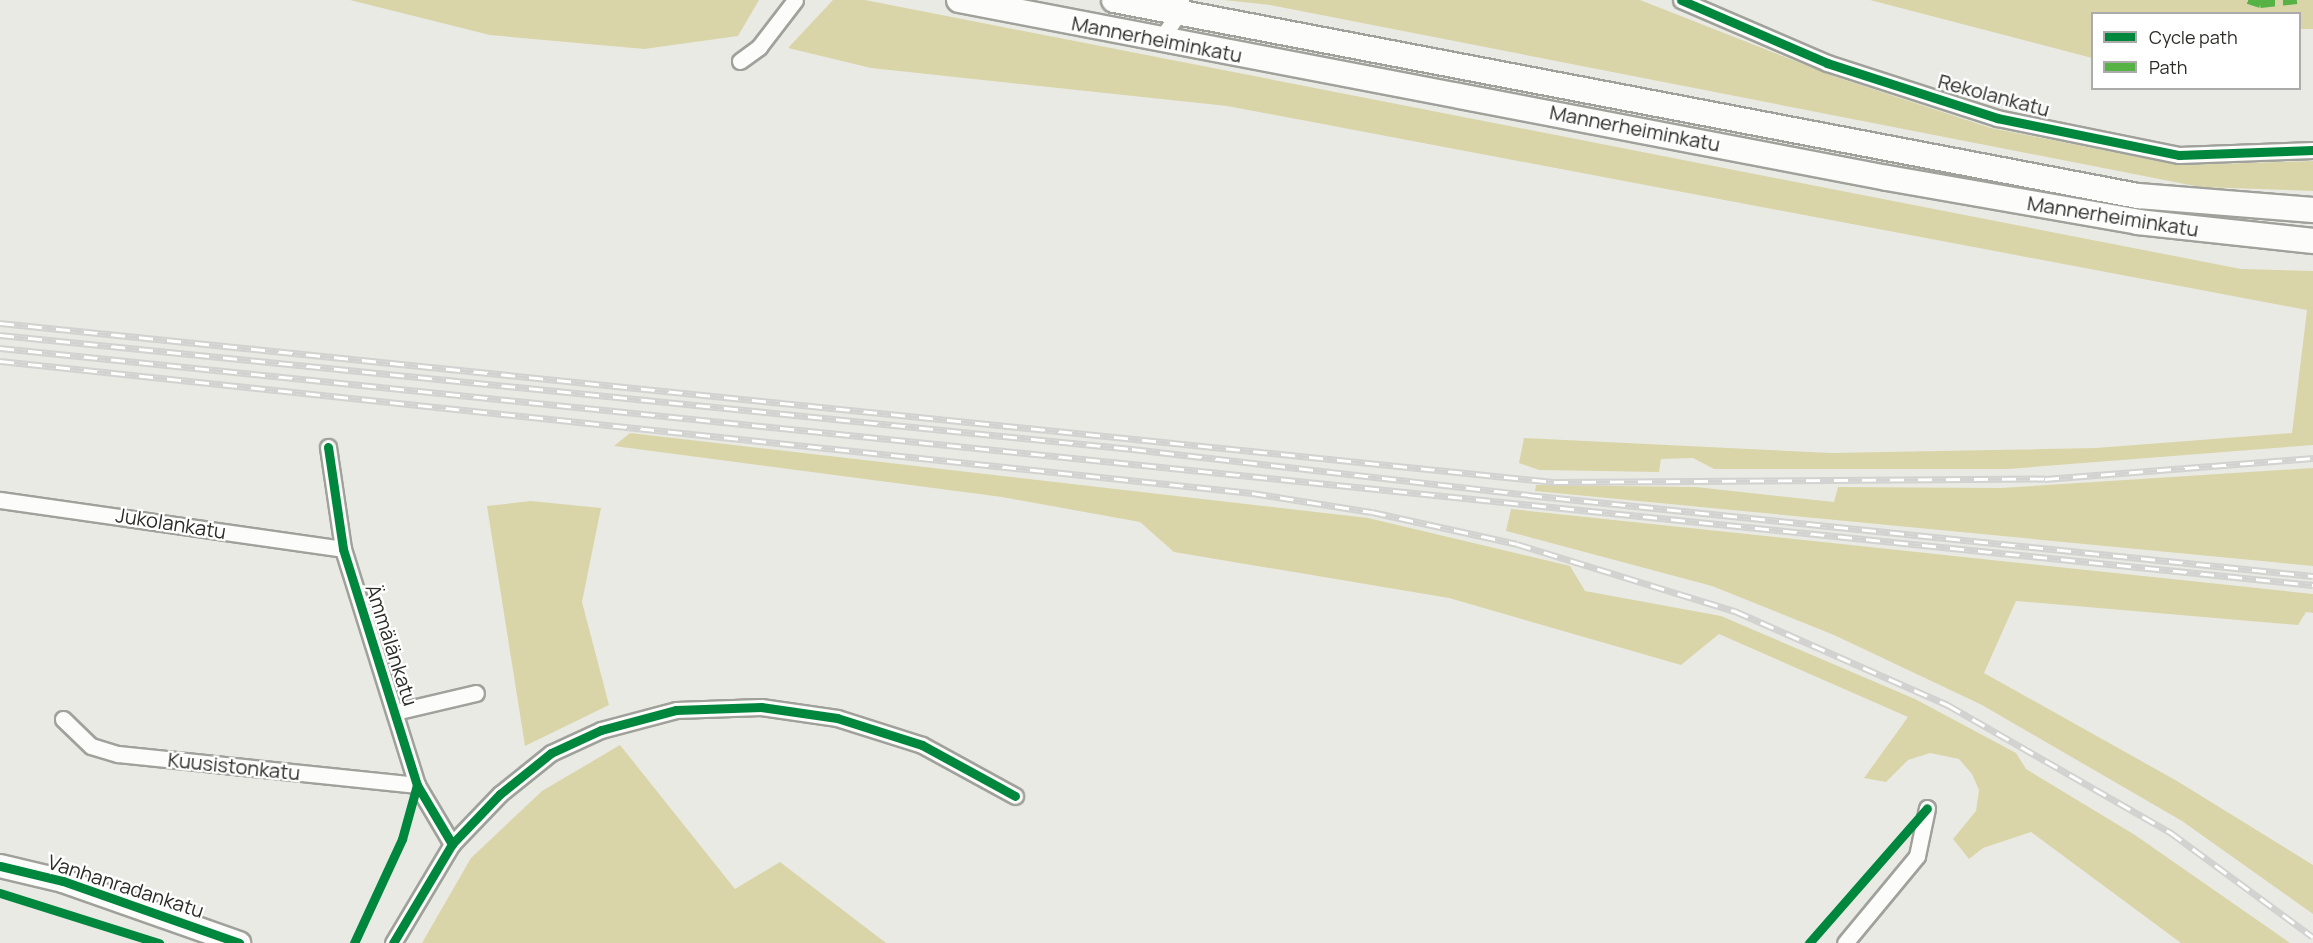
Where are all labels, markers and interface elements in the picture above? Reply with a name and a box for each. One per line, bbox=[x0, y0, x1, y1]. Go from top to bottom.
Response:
street label: Mannerheiminkatu bbox=[1070, 11, 1244, 67]
legend bbox=[2091, 12, 2301, 90]
text: Cycle path bbox=[2149, 25, 2238, 49]
text: Path bbox=[2149, 55, 2187, 79]
street label: Rekolankatu bbox=[1936, 69, 2052, 121]
street label: Mannerheiminkatu bbox=[1548, 100, 1722, 156]
street label: Mannerheiminkatu bbox=[2026, 191, 2200, 241]
street label: Jukolankatu bbox=[114, 502, 228, 544]
street label: Ämmälänkatu bbox=[361, 581, 423, 709]
street label: Kuusistonkatu bbox=[167, 747, 301, 785]
street label: Vanhanradankatu bbox=[45, 849, 207, 923]

